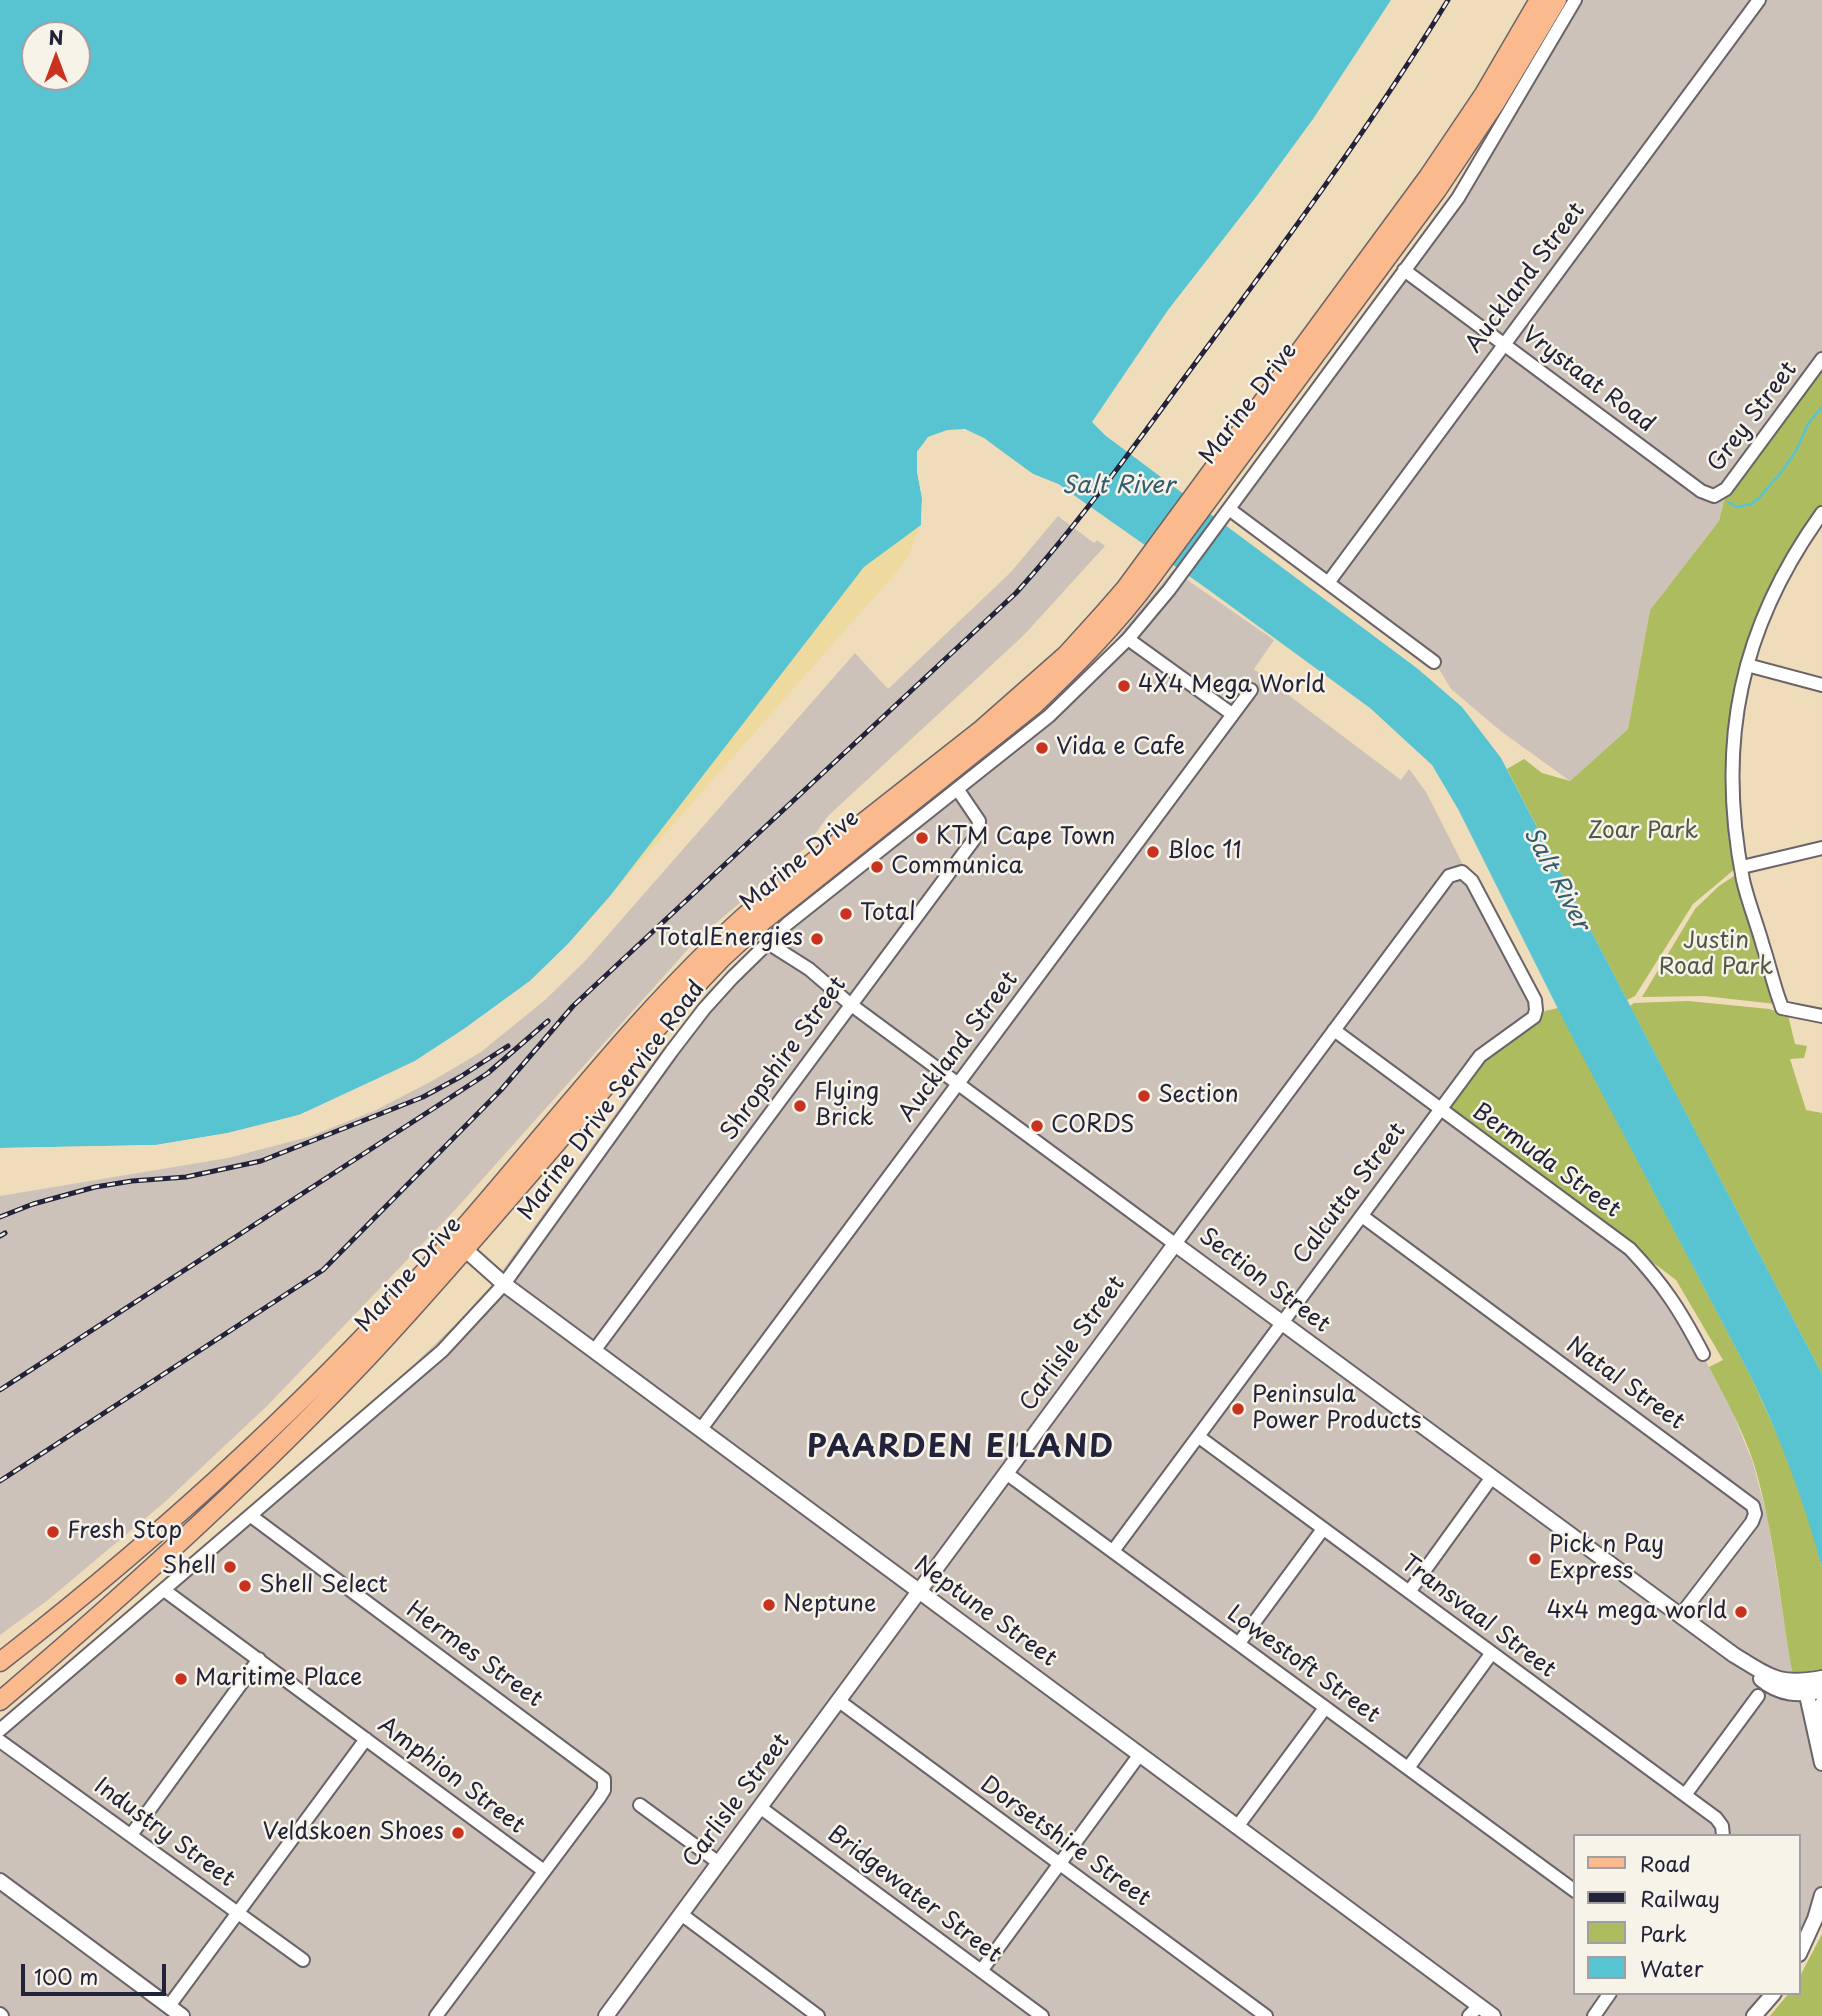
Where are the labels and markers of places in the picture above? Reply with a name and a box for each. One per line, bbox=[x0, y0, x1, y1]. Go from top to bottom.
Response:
place label: 4X4 Mega World bbox=[1138, 672, 1325, 700]
marker: 4X4 Mega World bbox=[1116, 678, 1132, 694]
place label: Vida e Cafe bbox=[1056, 734, 1185, 762]
marker: Vida e Cafe bbox=[1034, 740, 1050, 756]
place label: KTM Cape Town bbox=[936, 824, 1115, 852]
marker: KTM Cape Town bbox=[914, 830, 930, 846]
place label: Bloc 11 bbox=[1167, 838, 1242, 866]
marker: Bloc 11 bbox=[1145, 844, 1161, 860]
place label: Communica bbox=[891, 853, 1023, 881]
marker: Communica bbox=[869, 859, 885, 875]
place label: Total bbox=[860, 900, 916, 928]
marker: Total bbox=[838, 906, 854, 922]
place label: TotalEnergies bbox=[655, 925, 803, 953]
marker: TotalEnergies bbox=[809, 931, 825, 947]
place label: Flying Brick bbox=[814, 1079, 879, 1133]
place label: Section bbox=[1158, 1082, 1239, 1110]
marker: Section bbox=[1136, 1088, 1152, 1104]
marker: Flying Brick bbox=[792, 1098, 808, 1114]
place label: CORDS bbox=[1051, 1112, 1135, 1140]
marker: CORDS bbox=[1029, 1118, 1045, 1134]
place label: Peninsula Power Products bbox=[1252, 1382, 1421, 1436]
marker: Peninsula Power Products bbox=[1230, 1401, 1246, 1417]
place label: Fresh Stop bbox=[67, 1518, 182, 1546]
marker: Fresh Stop bbox=[45, 1524, 61, 1540]
place label: Pick n Pay Express bbox=[1549, 1532, 1664, 1586]
marker: Pick n Pay Express bbox=[1527, 1551, 1543, 1567]
place label: Shell bbox=[162, 1553, 216, 1581]
marker: Shell bbox=[222, 1559, 238, 1575]
place label: Shell Select bbox=[259, 1572, 388, 1600]
marker: Shell Select bbox=[237, 1578, 253, 1594]
place label: Neptune bbox=[783, 1591, 876, 1619]
marker: Neptune bbox=[761, 1597, 777, 1613]
place label: 4x4 mega world bbox=[1547, 1598, 1727, 1626]
marker: 4x4 mega world bbox=[1733, 1604, 1749, 1620]
place label: Maritime Place bbox=[195, 1665, 362, 1693]
marker: Maritime Place bbox=[173, 1671, 189, 1687]
place label: Veldskoen Shoes bbox=[263, 1819, 444, 1847]
marker: Veldskoen Shoes bbox=[450, 1825, 466, 1841]

